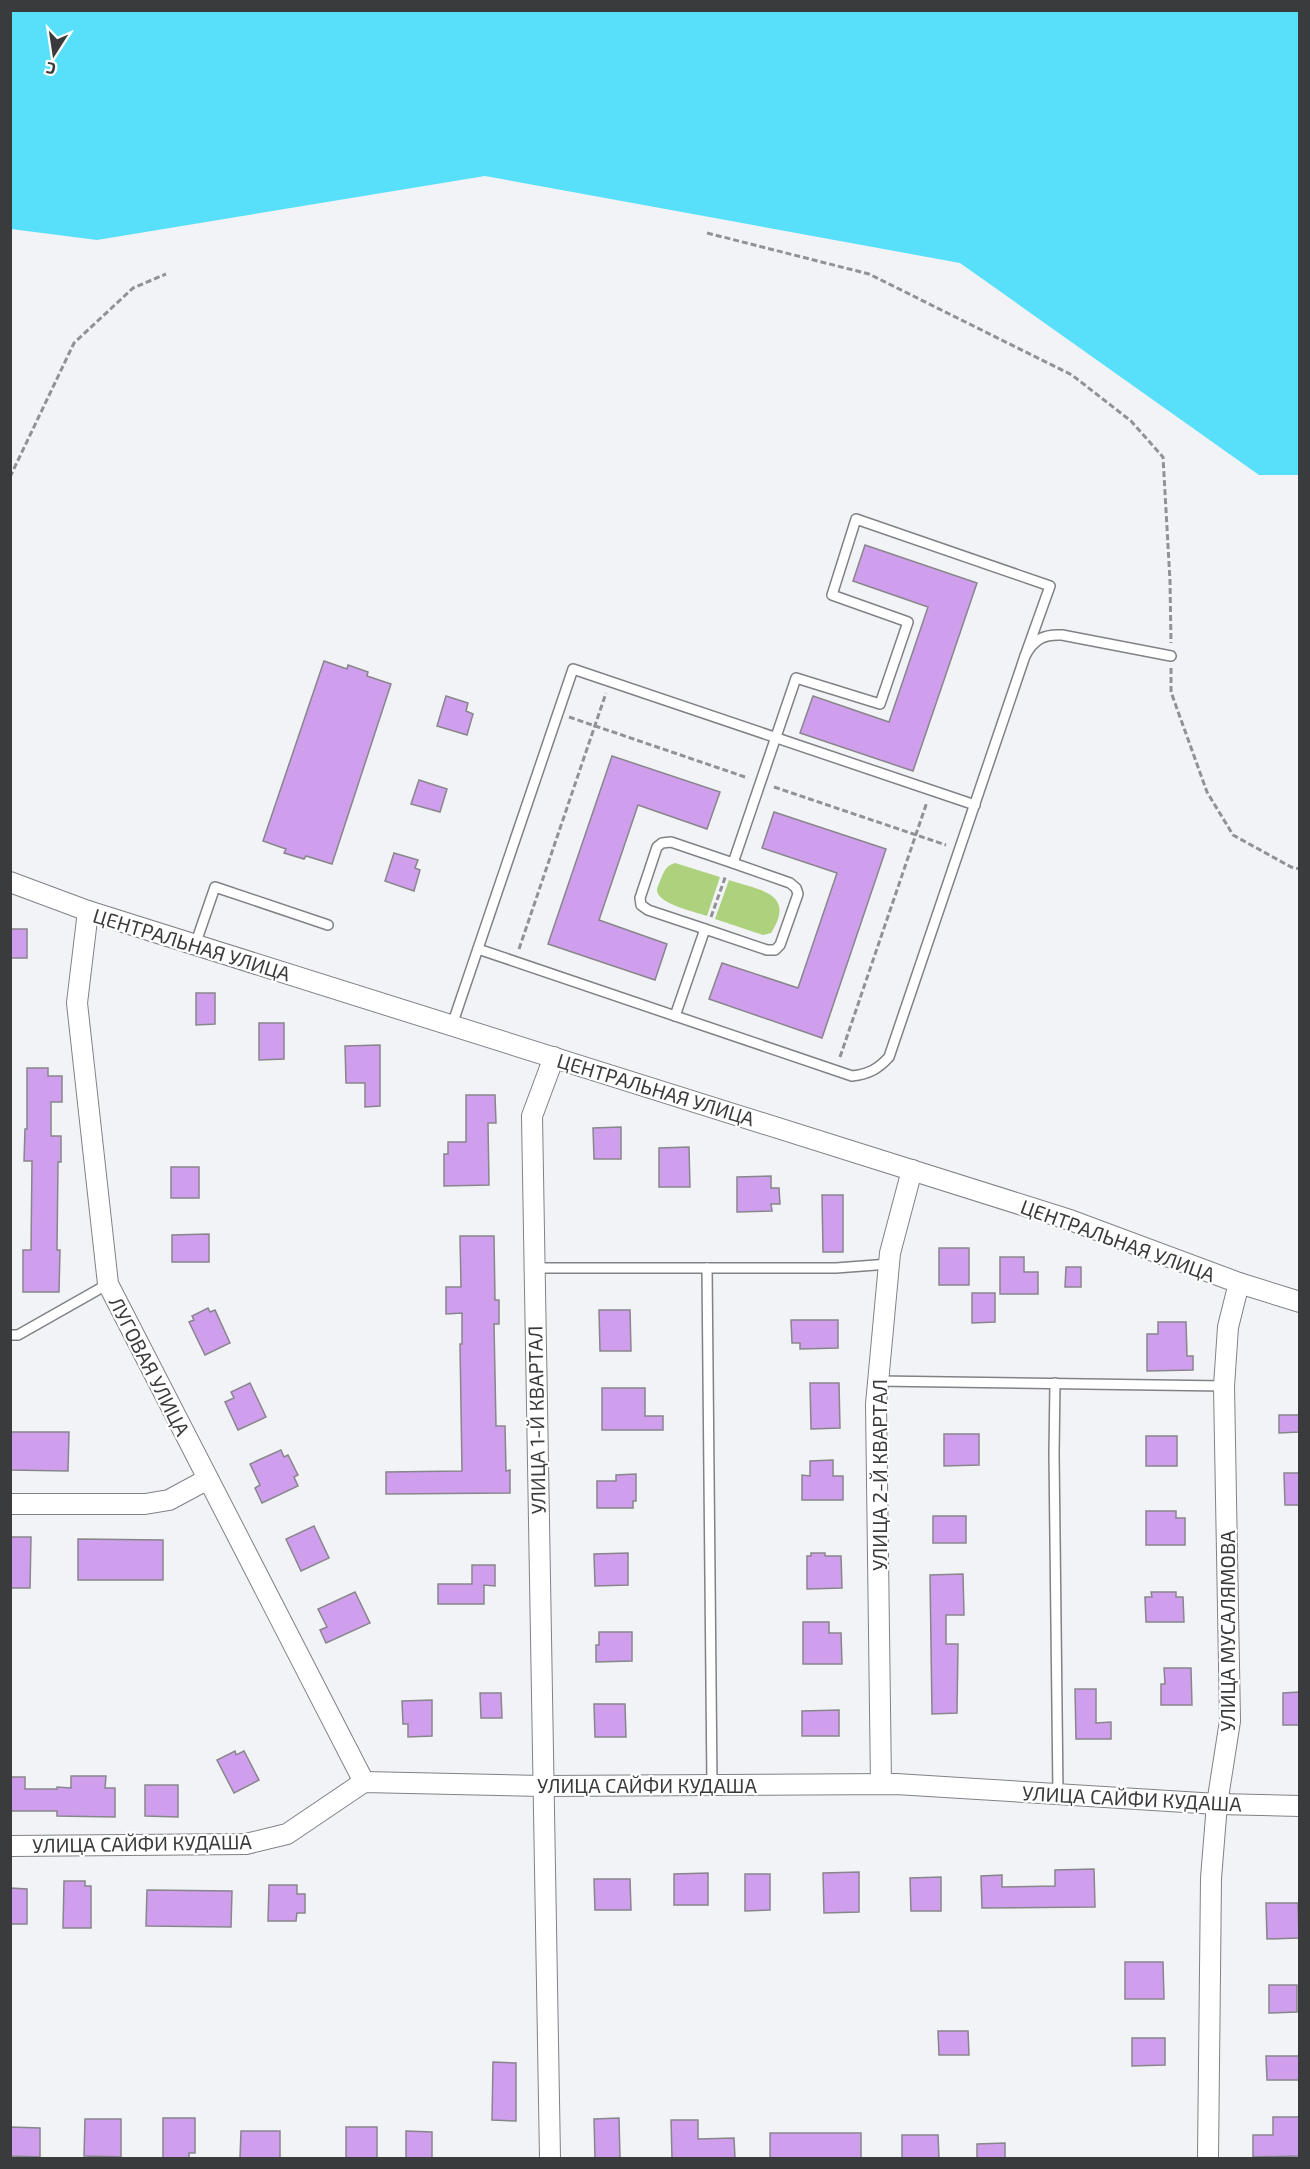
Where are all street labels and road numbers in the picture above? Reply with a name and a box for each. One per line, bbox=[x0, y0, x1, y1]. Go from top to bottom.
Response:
street label: ЦЕНТРАЛЬНАЯ УЛИЦА bbox=[90, 903, 294, 986]
street label: ЦЕНТРАЛЬНАЯ УЛИЦА bbox=[554, 1048, 758, 1131]
street label: ЦЕНТРАЛЬНАЯ УЛИЦА bbox=[1018, 1194, 1219, 1287]
street label: ЛУГОВАЯ УЛИЦА bbox=[105, 1293, 196, 1440]
street label: УЛИЦА 1-Й КВАРТАЛ bbox=[522, 1325, 550, 1515]
street label: УЛИЦА 2-Й КВАРТАЛ bbox=[867, 1379, 891, 1571]
street label: УЛИЦА МУСАЛЯМОВА bbox=[1215, 1530, 1239, 1732]
street label: УЛИЦА САЙФИ КУДАША bbox=[537, 1773, 757, 1797]
street label: УЛИЦА САЙФИ КУДАША bbox=[1022, 1780, 1243, 1816]
street label: УЛИЦА САЙФИ КУДАША bbox=[32, 1829, 253, 1857]

